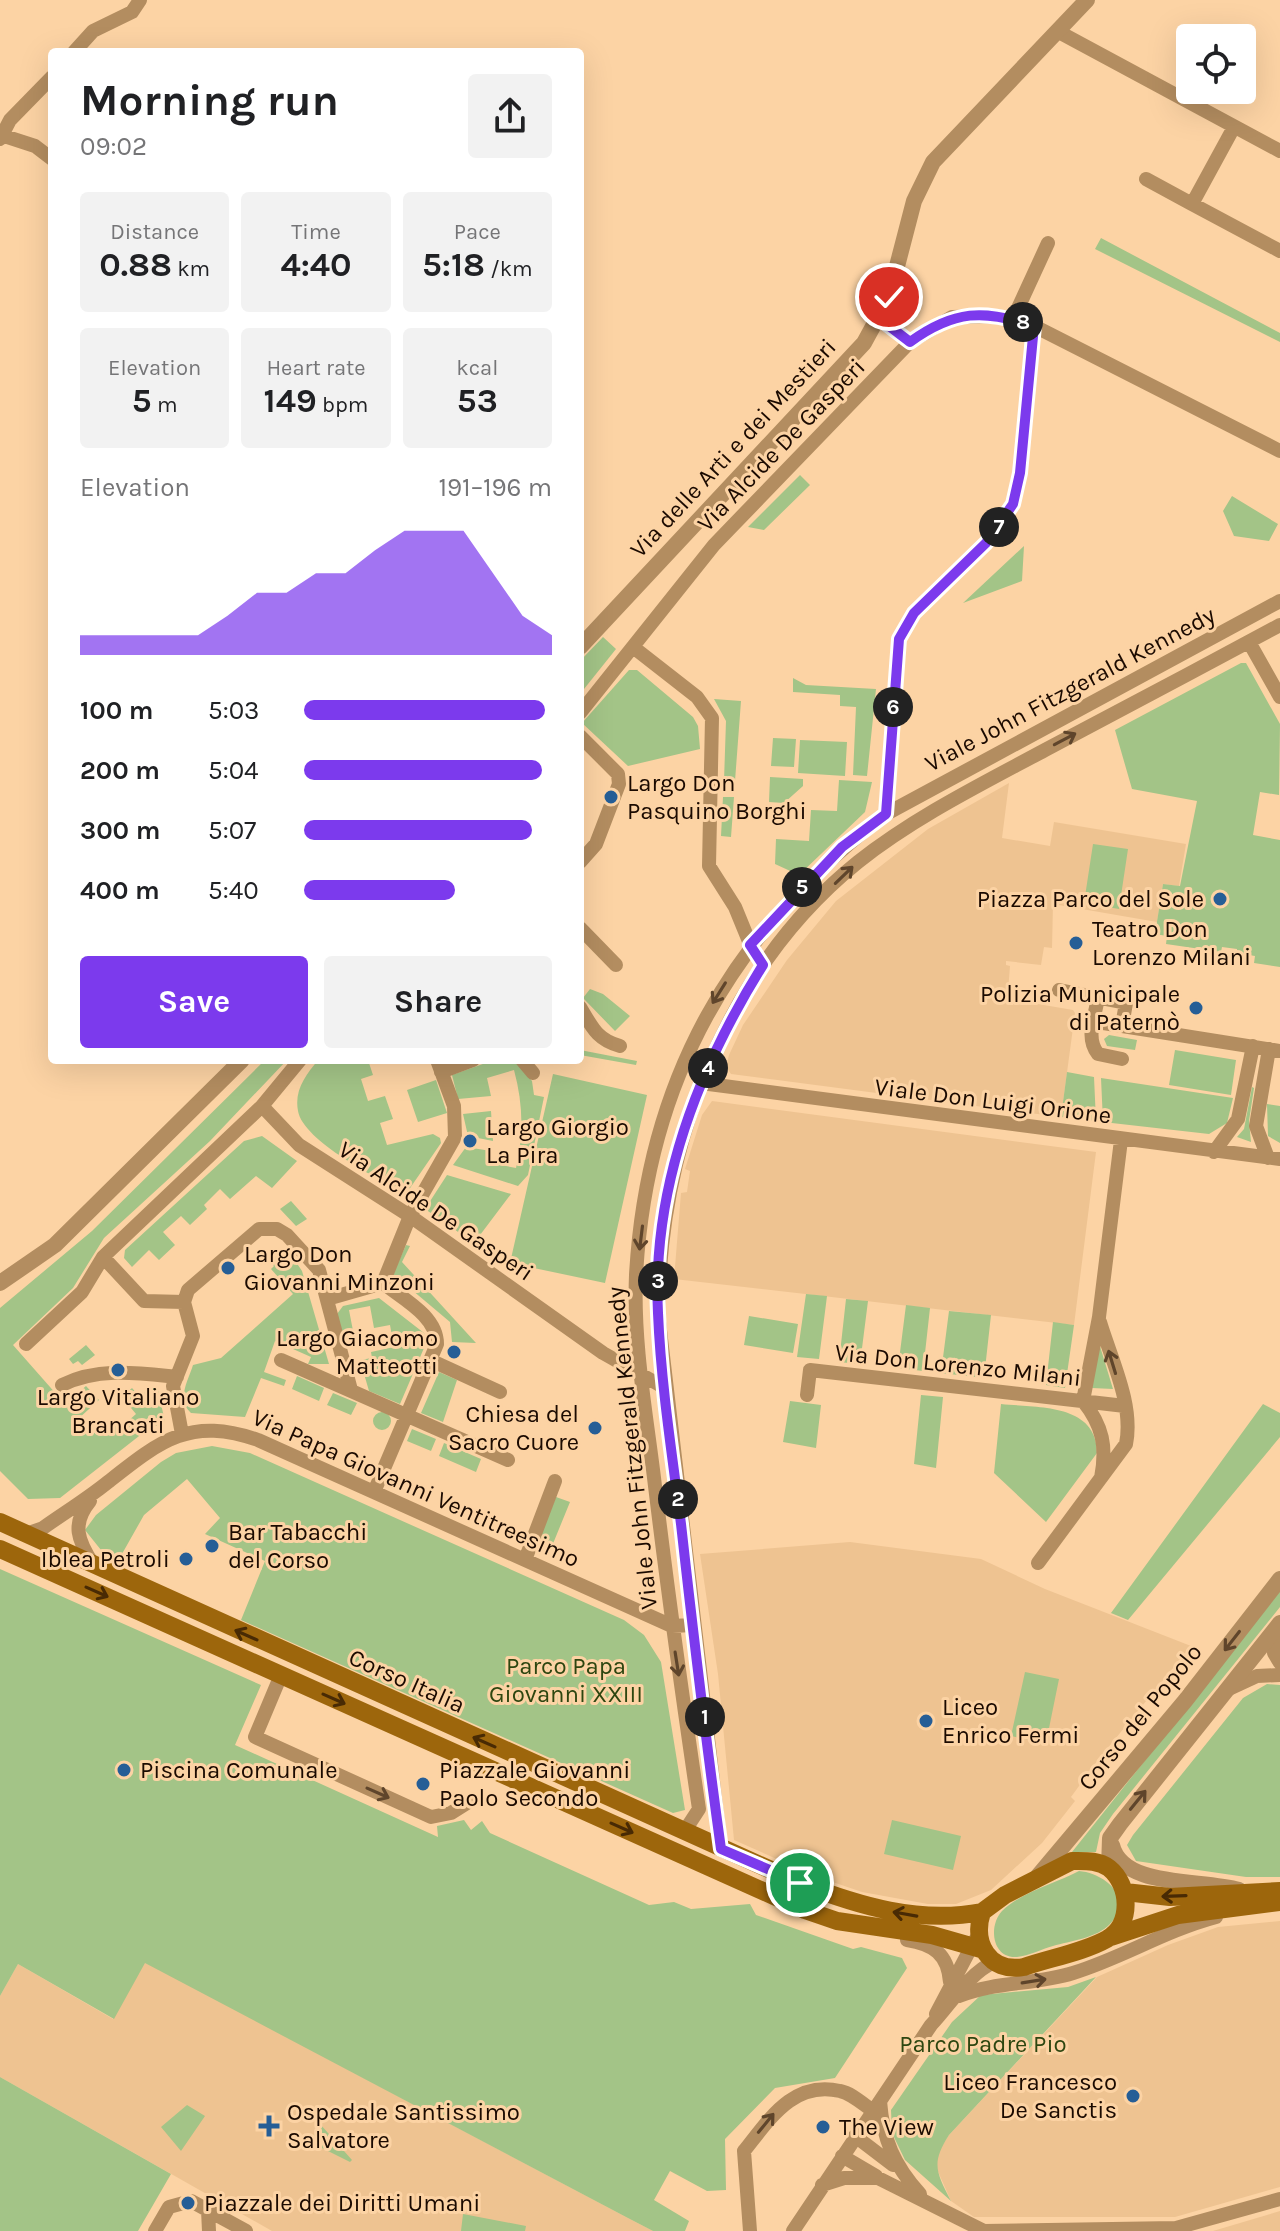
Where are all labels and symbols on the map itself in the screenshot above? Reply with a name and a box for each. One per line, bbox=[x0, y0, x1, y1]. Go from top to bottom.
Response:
pin bbox=[855, 263, 923, 331]
pin: 8 bbox=[1003, 302, 1043, 342]
street label: Via delle Arti e dei Mestieri bbox=[624, 333, 842, 563]
street label: Via Alcide De Gasperi bbox=[691, 353, 871, 537]
pin: 7 bbox=[979, 507, 1019, 547]
street label: Viale John Fitzgerald Kennedy bbox=[920, 601, 1220, 777]
pin: 6 bbox=[873, 687, 913, 727]
one-way arrow bbox=[1053, 731, 1076, 747]
place label: Largo Don Pasquino Borghi bbox=[627, 769, 807, 825]
marker: Largo Don Pasquino Borghi bbox=[602, 788, 620, 806]
one-way arrow bbox=[834, 866, 853, 885]
pin: 5 bbox=[782, 867, 822, 907]
place label: Piazza Parco del Sole bbox=[977, 885, 1204, 913]
marker: Piazza Parco del Sole bbox=[1211, 890, 1229, 908]
place label: Teatro Don Lorenzo Milani bbox=[1092, 915, 1251, 971]
marker: Teatro Don Lorenzo Milani bbox=[1067, 934, 1085, 952]
place label: Polizia Municipale di Paternò bbox=[980, 980, 1180, 1036]
one-way arrow bbox=[711, 981, 727, 1004]
marker: Polizia Municipale di Paternò bbox=[1187, 999, 1205, 1017]
pin: 4 bbox=[688, 1048, 728, 1088]
street label: Viale Don Luigi Orione bbox=[873, 1073, 1113, 1129]
place label: Largo Giorgio La Pira bbox=[486, 1113, 629, 1169]
marker: Largo Giorgio La Pira bbox=[461, 1132, 479, 1150]
street label: Via Alcide De Gasperi bbox=[333, 1135, 539, 1287]
one-way arrow bbox=[633, 1225, 648, 1250]
place label: Largo Don Giovanni Minzoni bbox=[244, 1240, 435, 1296]
marker: Largo Don Giovanni Minzoni bbox=[219, 1259, 237, 1277]
pin: 3 bbox=[638, 1261, 678, 1301]
street label: Viale John Fitzgerald Kennedy bbox=[601, 1285, 663, 1611]
place label: Largo Giacomo Matteotti bbox=[276, 1324, 438, 1380]
street label: Via Don Lorenzo Milani bbox=[833, 1338, 1083, 1392]
marker: Largo Giacomo Matteotti bbox=[445, 1343, 463, 1361]
one-way arrow bbox=[1104, 1349, 1119, 1375]
marker: Largo Vitaliano Brancati bbox=[109, 1361, 127, 1379]
place label: Largo Vitaliano Brancati bbox=[37, 1383, 199, 1439]
place label: Chiesa del Sacro Cuore bbox=[448, 1400, 579, 1456]
street label: Via Papa Giovanni Ventitreesimo bbox=[248, 1403, 584, 1573]
marker: Chiesa del Sacro Cuore bbox=[586, 1419, 604, 1437]
pin: 2 bbox=[658, 1479, 698, 1519]
place label: Bar Tabacchi del Corso bbox=[228, 1518, 367, 1574]
marker: Bar Tabacchi del Corso bbox=[203, 1537, 221, 1555]
place label: Iblea Petroli bbox=[41, 1545, 170, 1573]
marker: Iblea Petroli bbox=[177, 1550, 195, 1568]
one-way arrow bbox=[84, 1585, 109, 1600]
one-way arrow bbox=[235, 1627, 259, 1642]
one-way arrow bbox=[1223, 1630, 1241, 1651]
street label: Corso del Popolo bbox=[1072, 1638, 1208, 1796]
street label: Corso Italia bbox=[345, 1643, 469, 1719]
one-way arrow bbox=[671, 1650, 686, 1676]
park label: Parco Papa Giovanni XXIII bbox=[489, 1652, 643, 1708]
one-way arrow bbox=[321, 1692, 346, 1707]
place label: Liceo Enrico Fermi bbox=[942, 1693, 1080, 1749]
pin: 1 bbox=[685, 1697, 725, 1737]
marker: Liceo Enrico Fermi bbox=[917, 1712, 935, 1730]
one-way arrow bbox=[472, 1733, 496, 1748]
place label: Piscina Comunale bbox=[140, 1756, 338, 1784]
place label: Piazzale Giovanni Paolo Secondo bbox=[439, 1756, 631, 1812]
marker: Piscina Comunale bbox=[115, 1761, 133, 1779]
marker: Piazzale Giovanni Paolo Secondo bbox=[414, 1775, 432, 1793]
one-way arrow bbox=[365, 1786, 389, 1801]
one-way arrow bbox=[1130, 1790, 1147, 1811]
one-way arrow bbox=[609, 1822, 634, 1837]
pin bbox=[766, 1849, 834, 1917]
one-way arrow bbox=[1161, 1889, 1188, 1904]
one-way arrow bbox=[892, 1905, 918, 1920]
one-way arrow bbox=[1021, 1973, 1046, 1988]
park label: Parco Padre Pio bbox=[899, 2030, 1067, 2058]
place label: Liceo Francesco De Sanctis bbox=[943, 2068, 1117, 2124]
marker: Liceo Francesco De Sanctis bbox=[1124, 2087, 1142, 2105]
place label: Ospedale Santissimo Salvatore bbox=[287, 2098, 520, 2154]
one-way arrow bbox=[758, 2113, 775, 2134]
place label: The View bbox=[839, 2113, 934, 2141]
marker: Ospedale Santissimo Salvatore bbox=[258, 2115, 280, 2137]
marker: The View bbox=[814, 2118, 832, 2136]
place label: Piazzale dei Diritti Umani bbox=[204, 2189, 480, 2217]
marker: Piazzale dei Diritti Umani bbox=[179, 2194, 197, 2212]

